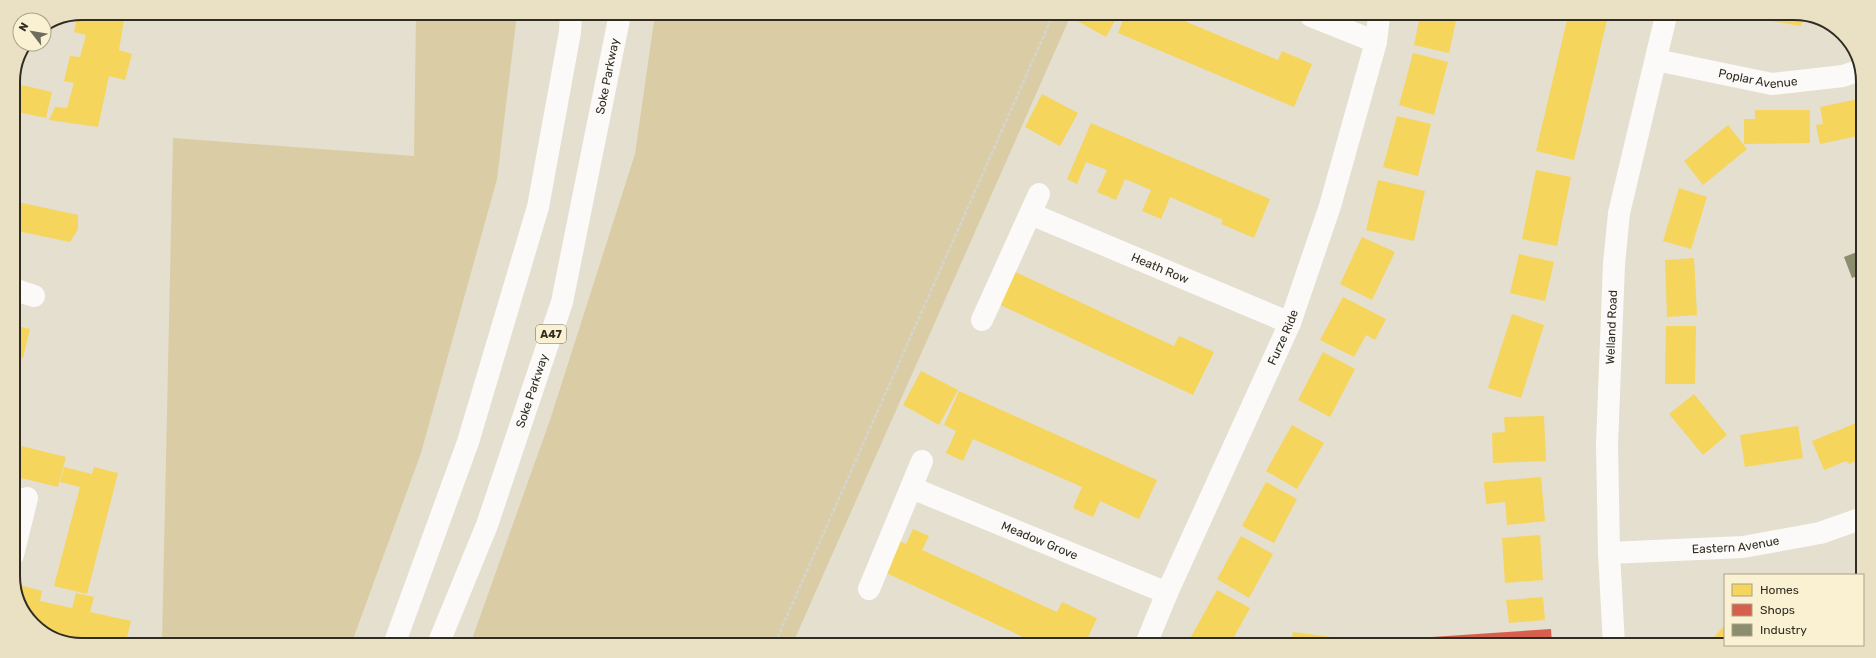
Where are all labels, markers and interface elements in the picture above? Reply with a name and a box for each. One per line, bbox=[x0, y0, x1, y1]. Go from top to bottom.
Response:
north arrow bbox=[12, 12, 52, 52]
text: N bbox=[16, 20, 32, 34]
street label: Soke Parkway bbox=[593, 37, 622, 116]
street label: Poplar Avenue bbox=[1717, 66, 1799, 91]
street label: Heath Row bbox=[1129, 250, 1191, 287]
street label: Welland Road bbox=[1603, 290, 1620, 365]
street label: Furze Ride bbox=[1265, 308, 1301, 367]
road number: A47 bbox=[536, 325, 566, 343]
street label: Soke Parkway bbox=[513, 352, 551, 430]
street label: Meadow Grove bbox=[999, 519, 1080, 563]
street label: Eastern Avenue bbox=[1692, 533, 1781, 556]
legend bbox=[1724, 574, 1864, 646]
text: Homes bbox=[1760, 583, 1799, 597]
text: Shops bbox=[1760, 603, 1795, 617]
text: Industry bbox=[1760, 623, 1807, 637]

